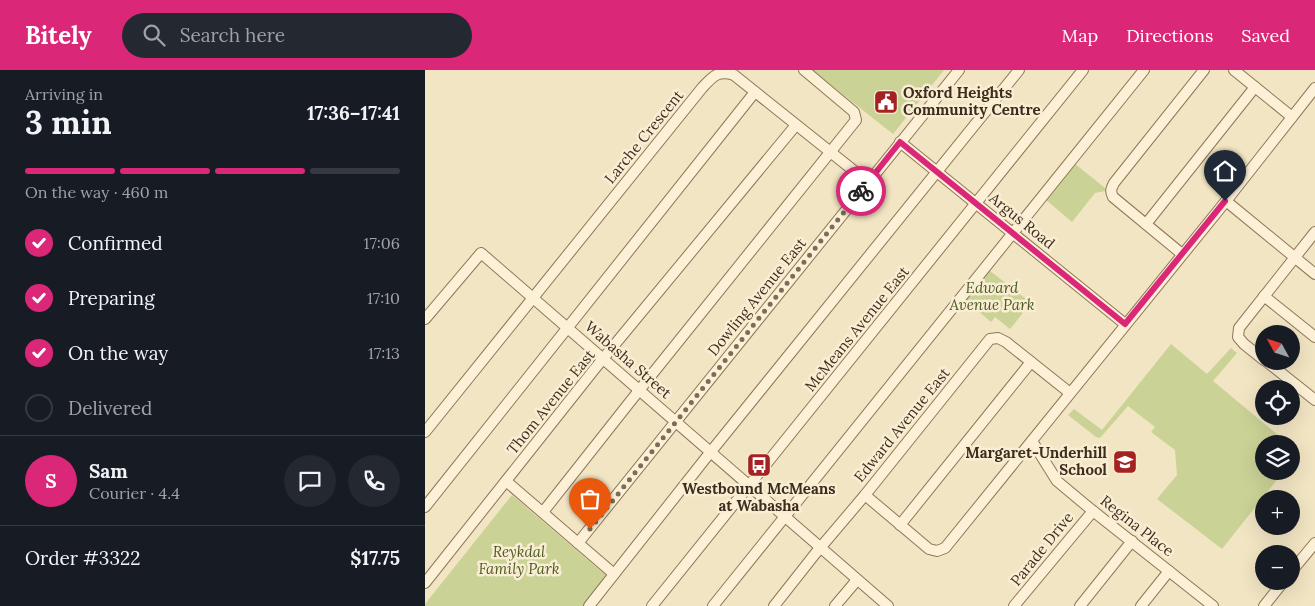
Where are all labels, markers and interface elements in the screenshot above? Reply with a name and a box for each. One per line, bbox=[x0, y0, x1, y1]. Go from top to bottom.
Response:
search box bbox=[122, 13, 472, 58]
text: Bitely bbox=[25, 20, 92, 51]
icon: search bbox=[140, 21, 168, 49]
text: Search here bbox=[180, 23, 285, 47]
text: Map bbox=[1062, 24, 1098, 47]
text: Directions bbox=[1126, 24, 1213, 47]
text: Saved bbox=[1241, 24, 1290, 47]
place label: Oxford Heights Community Centre bbox=[903, 83, 1041, 119]
text: Arriving in bbox=[25, 84, 103, 104]
street label: Larche Crescent bbox=[600, 86, 687, 187]
public building icon: Oxford Heights Community Centre bbox=[873, 89, 899, 115]
text: 17:36–17:41 bbox=[307, 101, 400, 125]
text: 3 min bbox=[25, 102, 112, 143]
pin bbox=[1204, 150, 1246, 201]
icon: home bbox=[1211, 157, 1239, 185]
courier bbox=[836, 166, 886, 216]
icon: bike bbox=[847, 177, 875, 205]
text: On the way · 460 m bbox=[25, 182, 168, 202]
street label: Argus Road bbox=[985, 188, 1059, 253]
icon: check bbox=[25, 229, 53, 257]
text: Confirmed bbox=[68, 231, 163, 255]
text: 17:06 bbox=[364, 233, 400, 253]
street label: Dowling Avenue East bbox=[703, 234, 810, 359]
street label: McMeans Avenue East bbox=[800, 262, 913, 395]
park label: Edward Avenue Park bbox=[949, 278, 1035, 314]
icon: check bbox=[25, 284, 53, 312]
text: Preparing bbox=[68, 286, 155, 310]
text: 17:10 bbox=[367, 288, 400, 308]
street label: Wabasha Street bbox=[581, 317, 676, 403]
north arrow bbox=[1255, 325, 1300, 370]
map controls bbox=[1255, 325, 1300, 590]
icon: check bbox=[25, 339, 53, 367]
text: On the way bbox=[68, 341, 168, 365]
text: 17:13 bbox=[368, 343, 400, 363]
street label: Thom Avenue East bbox=[503, 345, 599, 458]
street label: Edward Avenue East bbox=[850, 363, 954, 486]
button: locate bbox=[1255, 380, 1300, 425]
text: Delivered bbox=[68, 396, 152, 420]
button: layers bbox=[1255, 435, 1300, 480]
place label: Margaret-Underhill School bbox=[965, 443, 1107, 479]
school or university icon: Margaret-Underhill School bbox=[1112, 449, 1138, 475]
bus stop icon: Westbound McMeans at Wabasha bbox=[746, 452, 772, 478]
button: chat bbox=[284, 455, 336, 507]
button: phone bbox=[348, 455, 400, 507]
text: Sam bbox=[89, 459, 128, 483]
text: S bbox=[45, 469, 57, 493]
pin bbox=[569, 478, 611, 529]
place label: Westbound McMeans at Wabasha bbox=[682, 479, 836, 515]
text: Courier · 4.4 bbox=[89, 483, 180, 503]
icon: bag bbox=[576, 485, 604, 513]
button: + bbox=[1255, 490, 1300, 535]
street label: Regina Place bbox=[1097, 491, 1178, 560]
street label: Parade Drive bbox=[1006, 508, 1077, 589]
park label: Reykdal Family Park bbox=[478, 542, 560, 578]
button: − bbox=[1255, 545, 1300, 590]
text: Order #3322 bbox=[25, 546, 140, 570]
text: $17.75 bbox=[350, 546, 400, 570]

